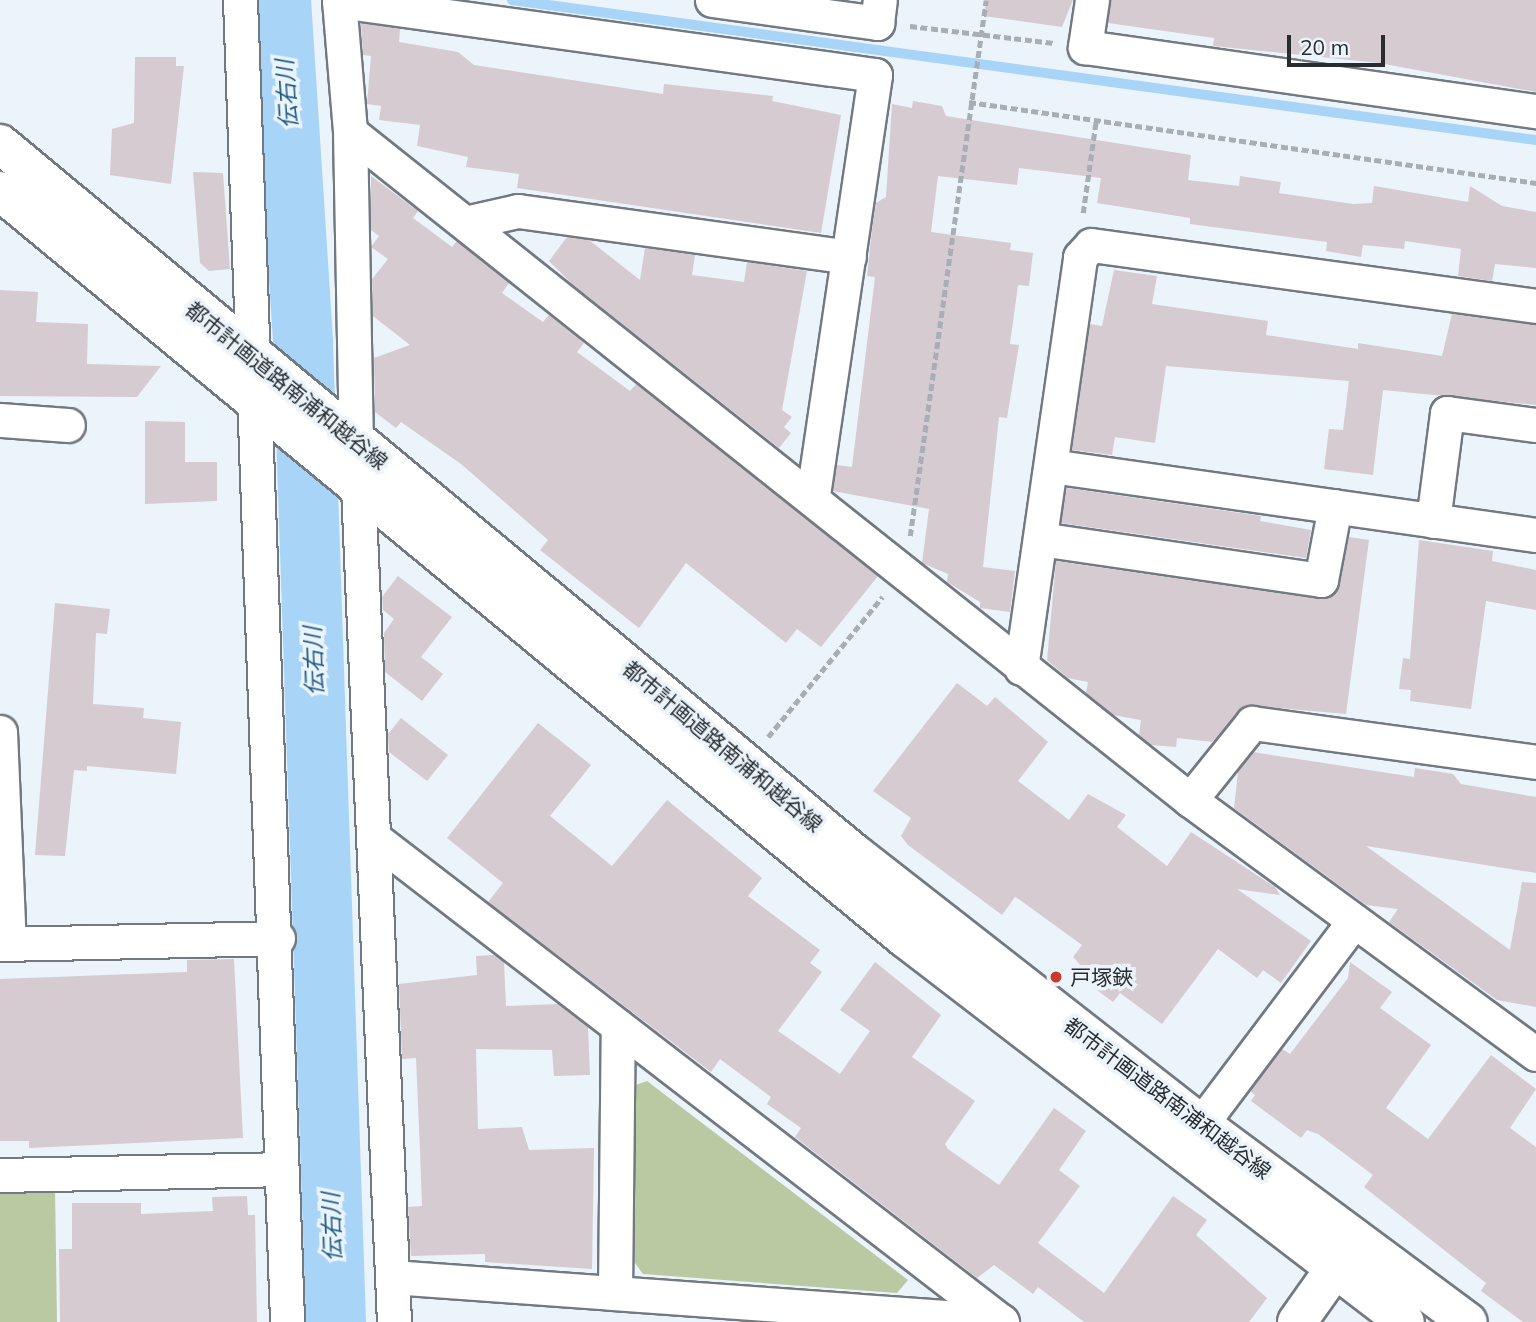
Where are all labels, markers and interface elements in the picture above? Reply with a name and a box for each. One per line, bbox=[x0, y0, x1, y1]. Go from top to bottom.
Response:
scale bar bbox=[1291, 21, 1389, 65]
text: 20 m bbox=[1300, 34, 1349, 60]
water label: 伝右川 bbox=[271, 59, 303, 129]
street label: 都市計画道路南浦和越谷線 bbox=[181, 296, 393, 474]
water label: 伝右川 bbox=[299, 626, 329, 696]
street label: 都市計画道路南浦和越谷線 bbox=[618, 655, 828, 837]
place label: 戸塚鋏 bbox=[1070, 964, 1133, 990]
marker: 戸塚鋏 bbox=[1048, 969, 1064, 985]
street label: 都市計画道路南浦和越谷線 bbox=[1060, 1012, 1276, 1184]
water label: 伝右川 bbox=[317, 1192, 347, 1262]

